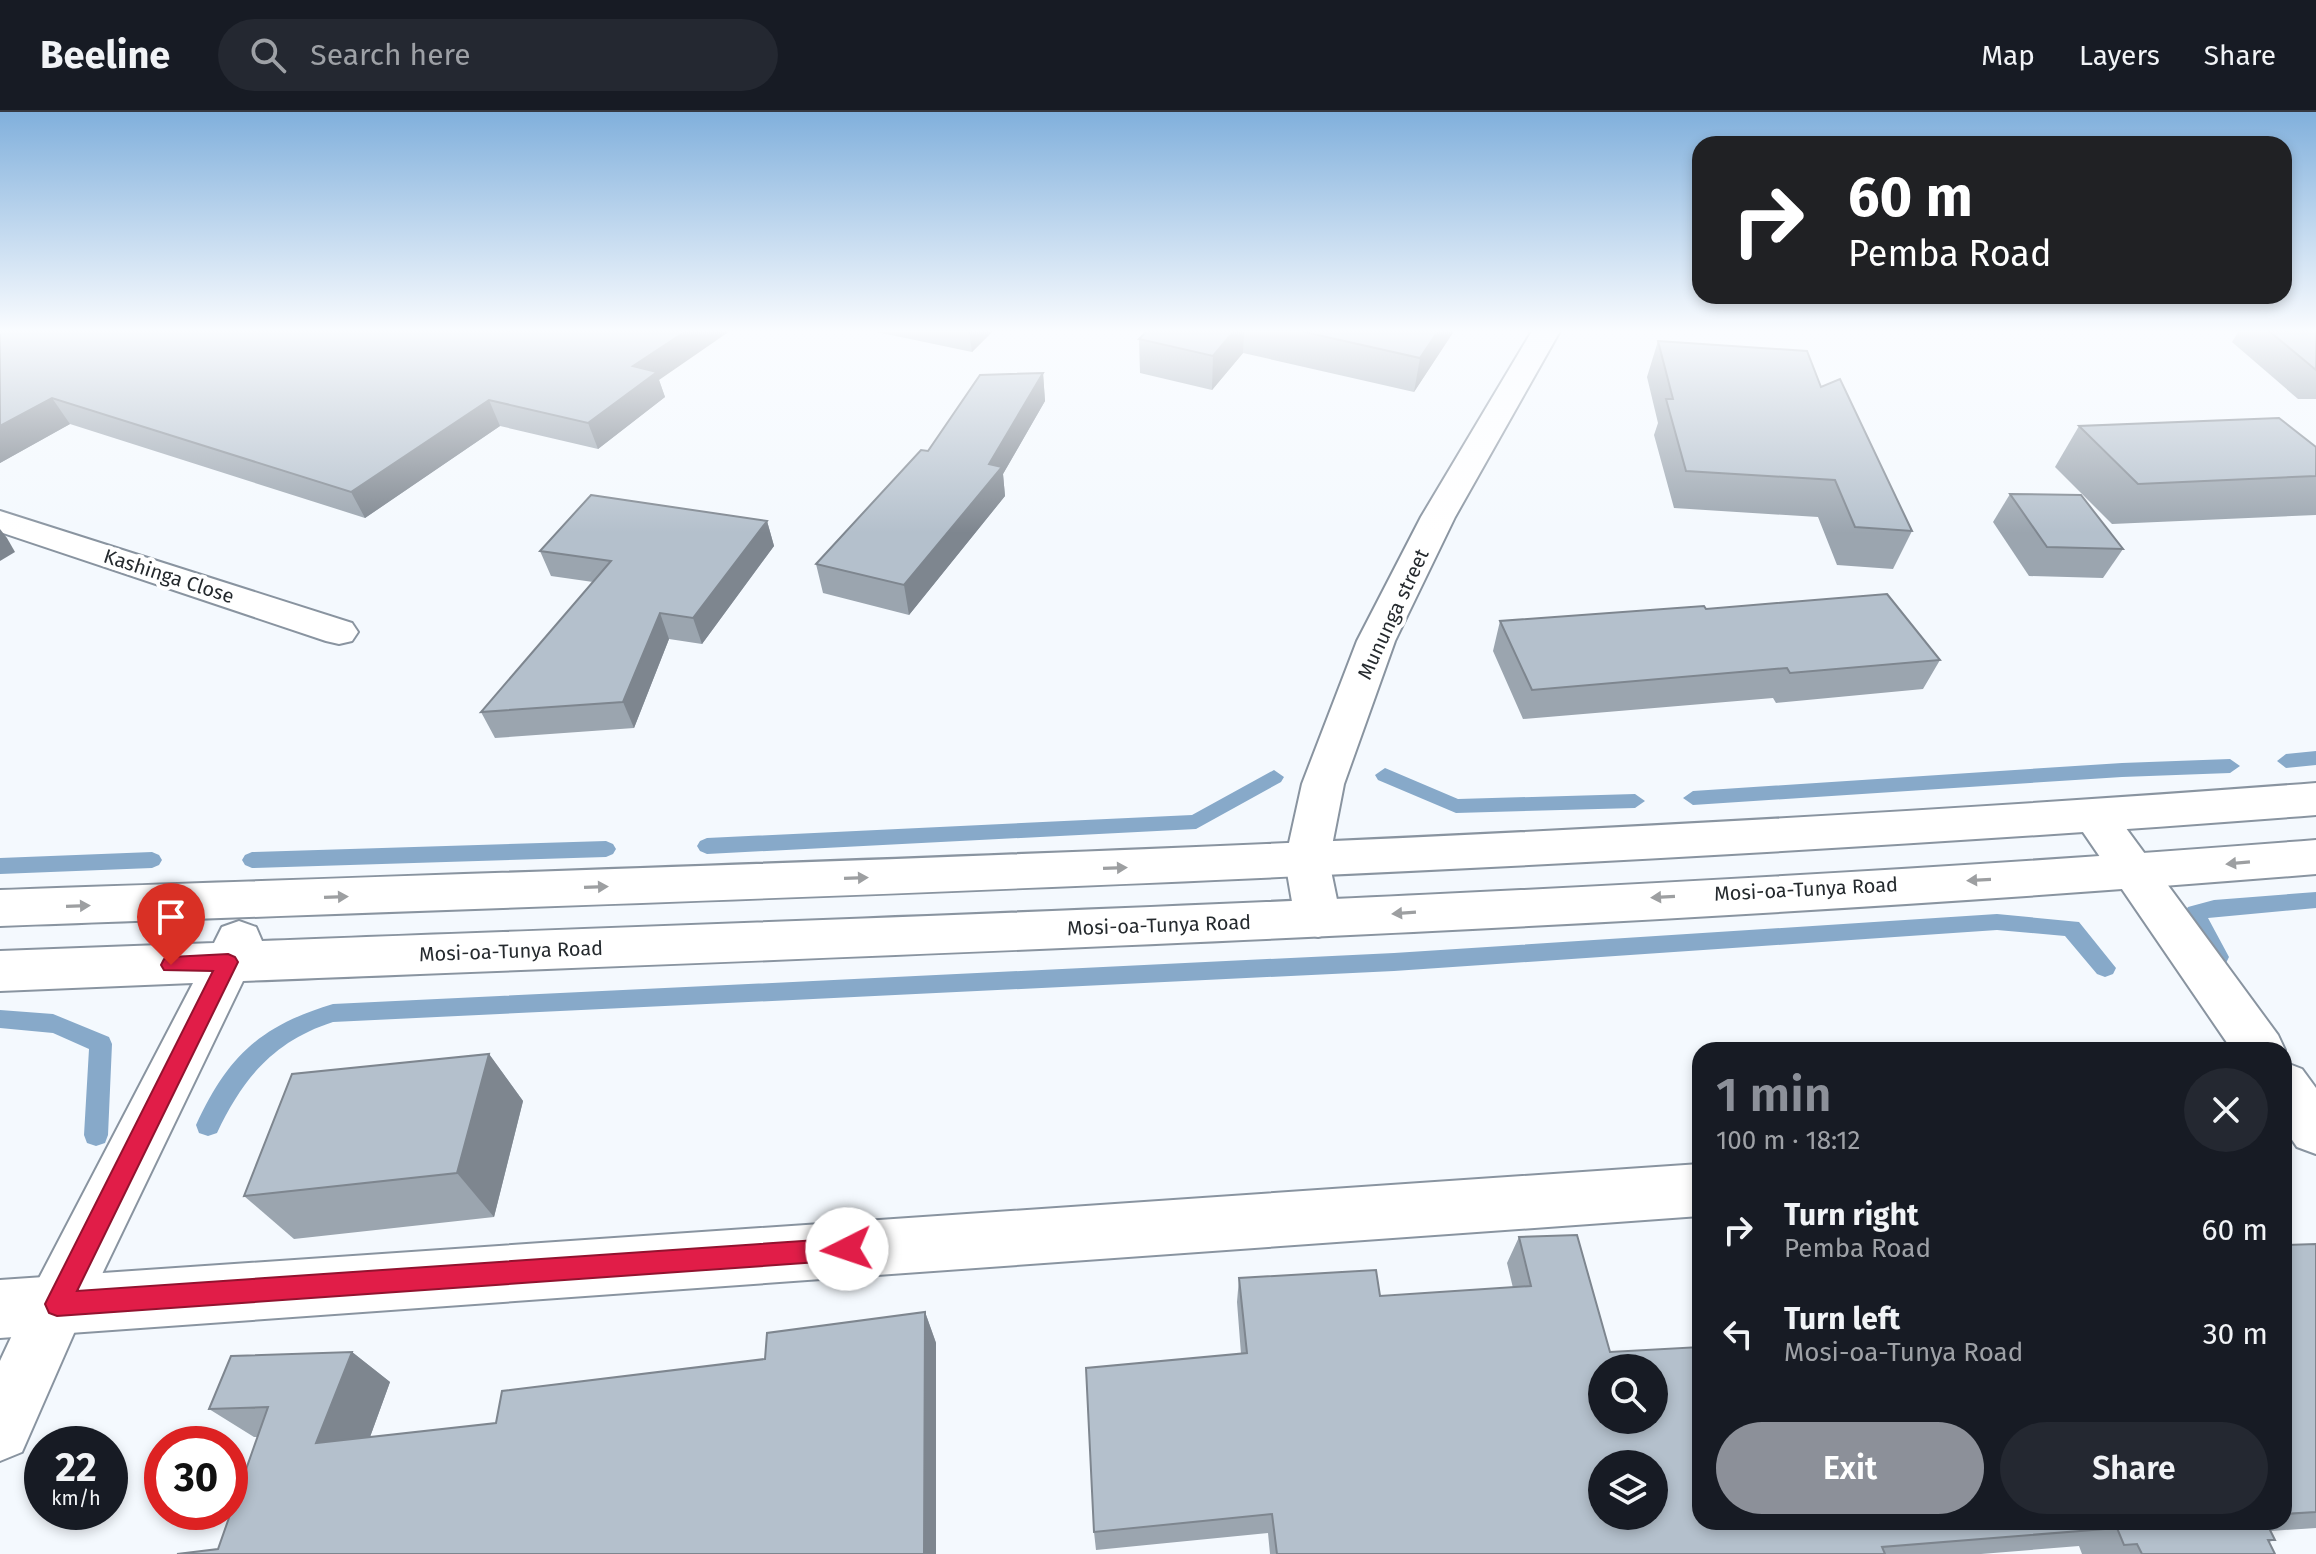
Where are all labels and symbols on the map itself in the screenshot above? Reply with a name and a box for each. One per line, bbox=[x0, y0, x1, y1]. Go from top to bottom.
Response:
street label: Kashinga Close bbox=[101, 544, 237, 608]
street label: Mununga street bbox=[1352, 544, 1434, 683]
one-way arrow bbox=[2225, 857, 2250, 870]
one-way arrow bbox=[1103, 861, 1128, 874]
one-way arrow bbox=[844, 871, 869, 884]
street label: Mosi-oa-Tunya Road bbox=[1713, 872, 1899, 906]
one-way arrow bbox=[1966, 874, 1991, 887]
one-way arrow bbox=[584, 881, 609, 894]
pin bbox=[137, 883, 205, 965]
one-way arrow bbox=[324, 891, 349, 904]
one-way arrow bbox=[1650, 891, 1675, 904]
one-way arrow bbox=[66, 899, 91, 912]
one-way arrow bbox=[1391, 907, 1416, 920]
street label: Mosi-oa-Tunya Road bbox=[1067, 910, 1251, 940]
street label: Mosi-oa-Tunya Road bbox=[419, 936, 603, 966]
position arrow bbox=[805, 1207, 889, 1291]
speed limit sign: 30 bbox=[144, 1426, 248, 1530]

